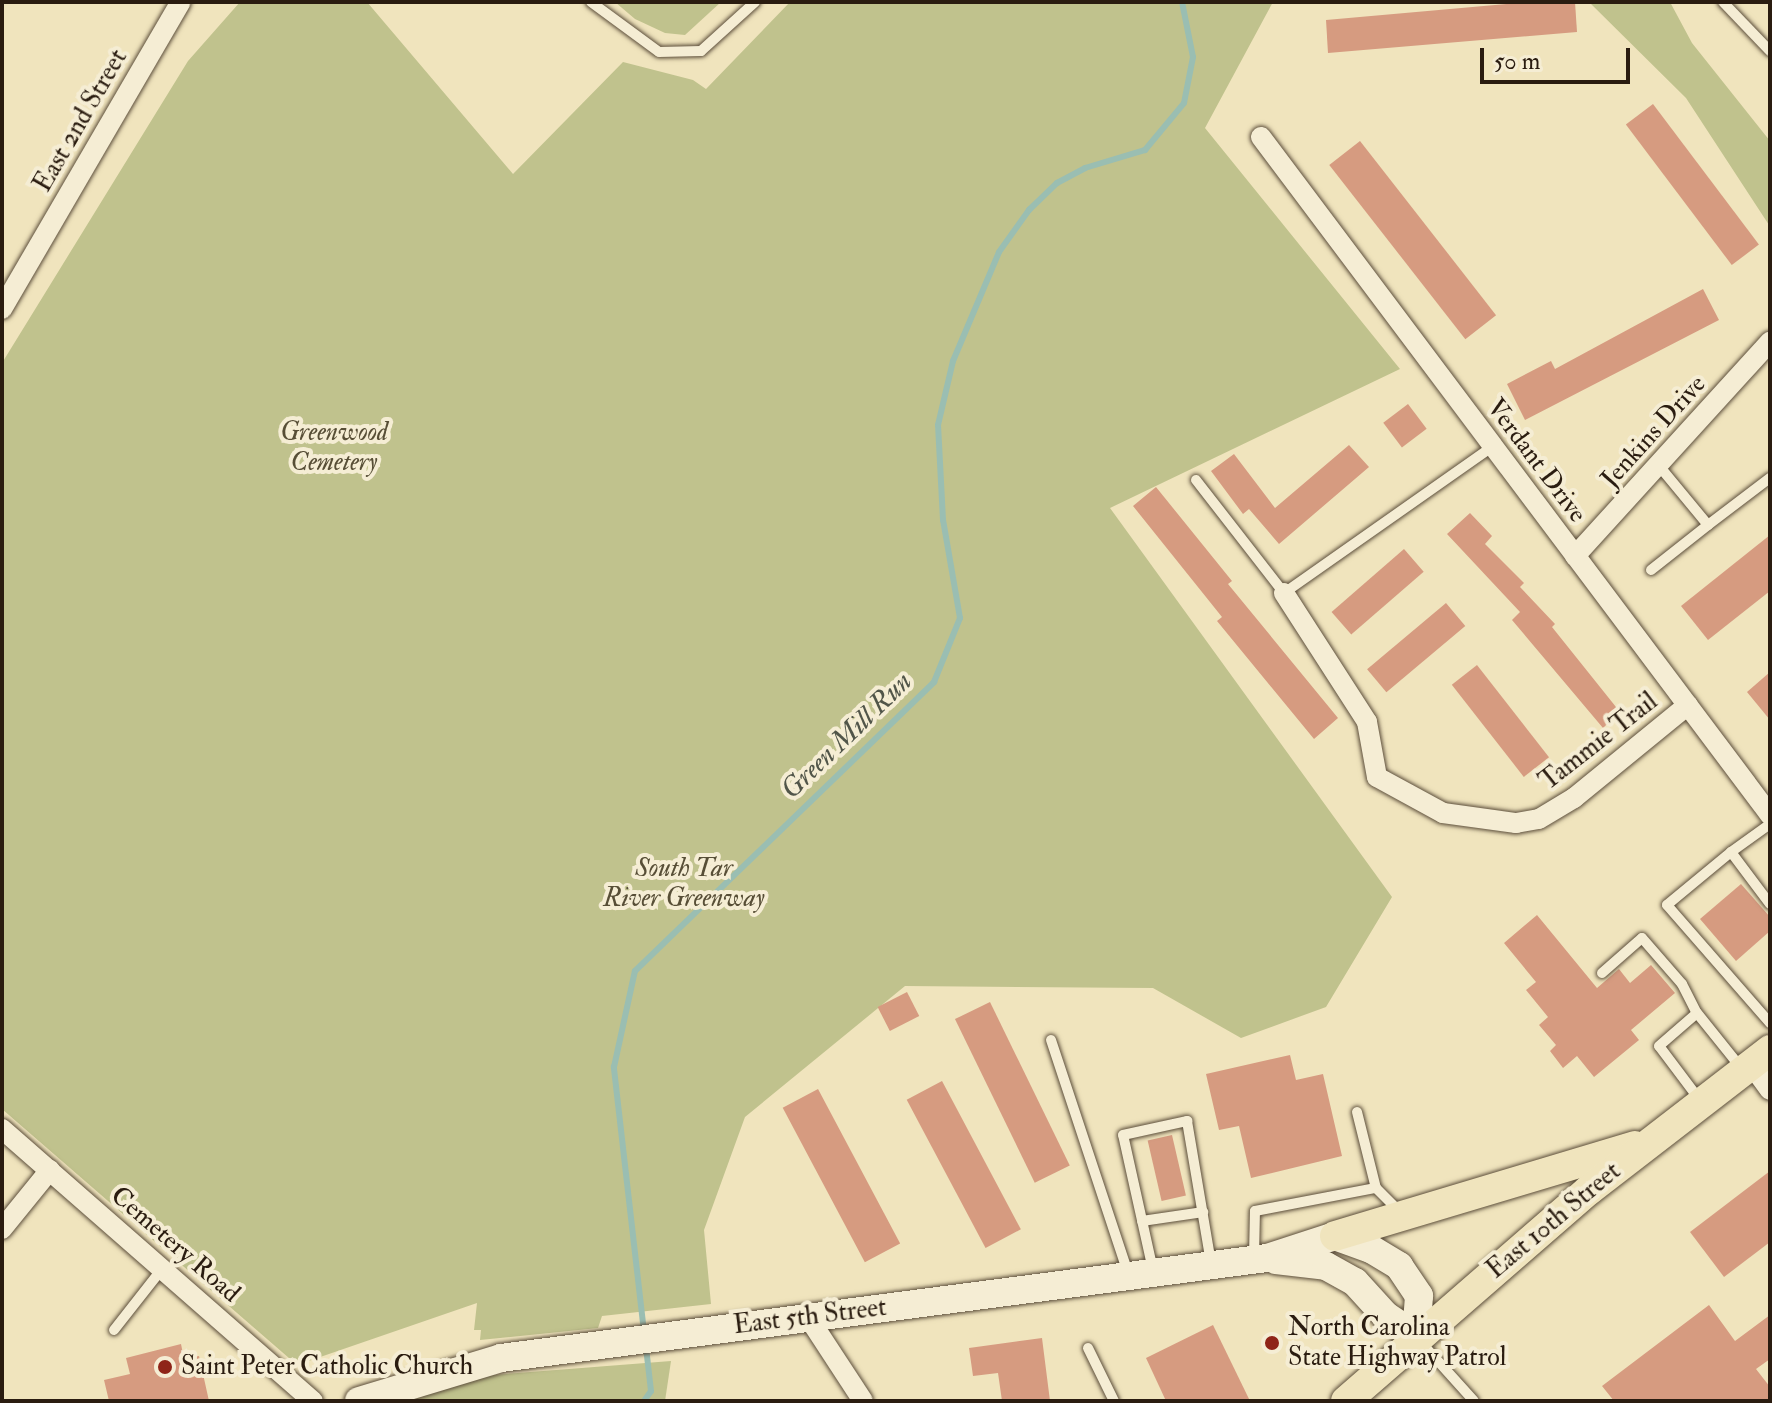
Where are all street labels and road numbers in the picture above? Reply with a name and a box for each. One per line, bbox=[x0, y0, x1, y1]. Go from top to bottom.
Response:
street label: East 2nd Street bbox=[28, 44, 134, 198]
street label: Jenkins Drive bbox=[1595, 369, 1713, 495]
street label: Verdant Drive bbox=[1479, 393, 1593, 529]
street label: Tammie Trail bbox=[1534, 686, 1664, 798]
street label: East 10th Street bbox=[1481, 1156, 1627, 1286]
street label: Cemetery Road bbox=[104, 1180, 246, 1310]
street label: East 5th Street bbox=[732, 1292, 888, 1342]

